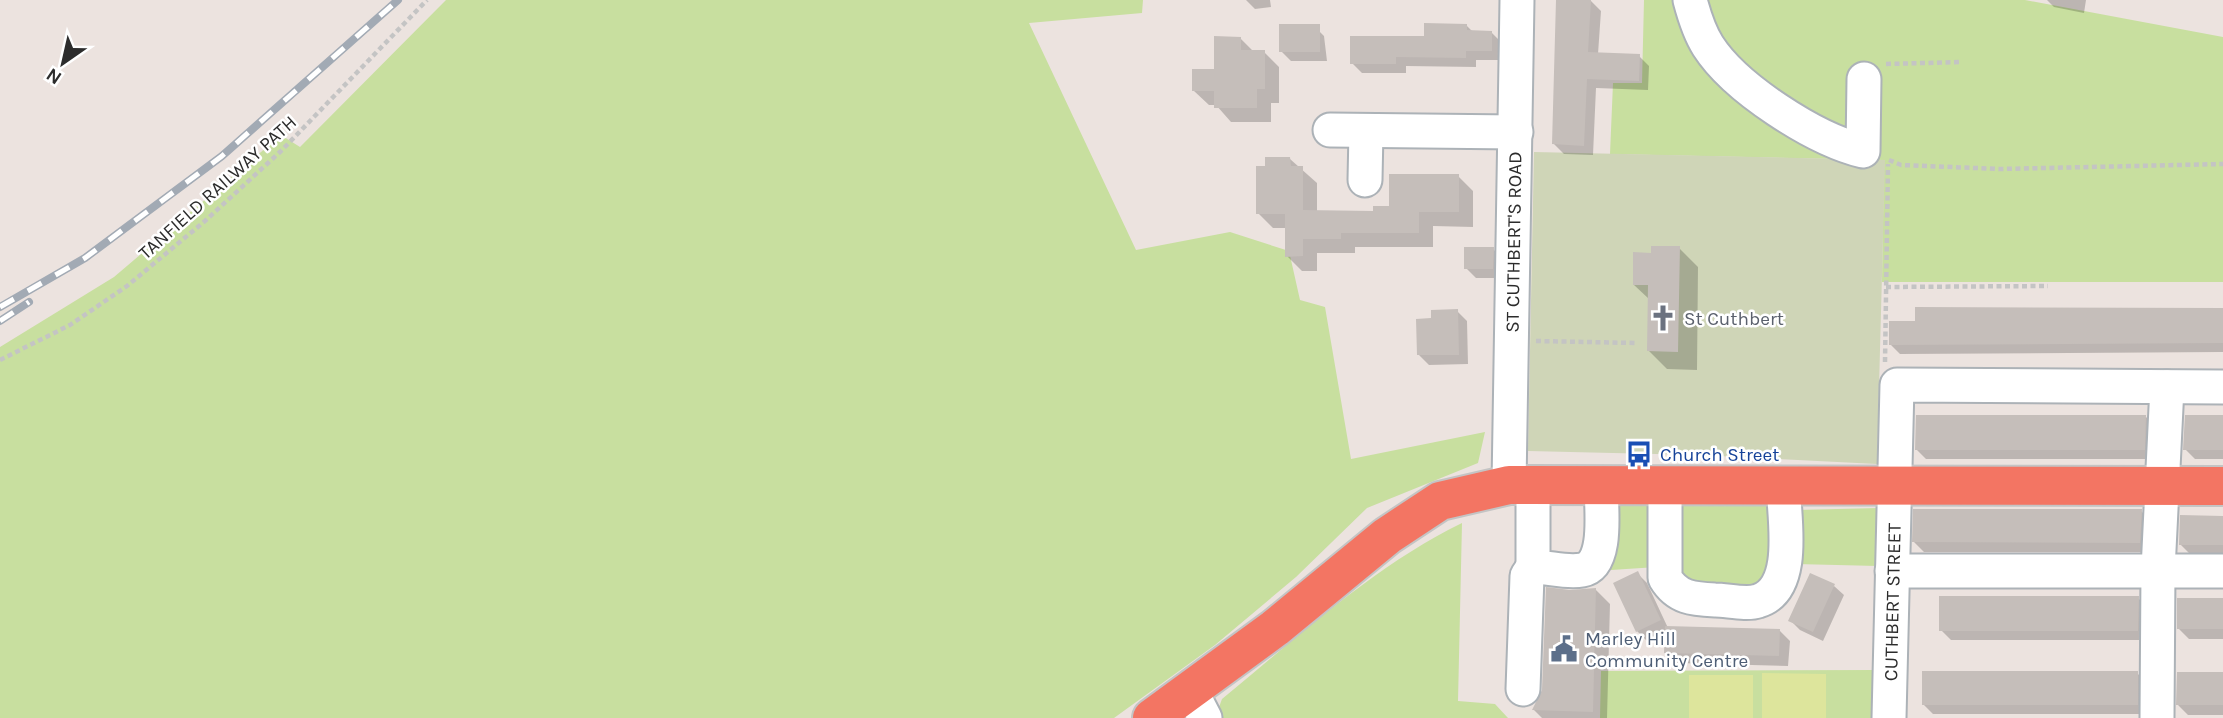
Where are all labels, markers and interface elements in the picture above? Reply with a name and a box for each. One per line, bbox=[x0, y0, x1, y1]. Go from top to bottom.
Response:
north arrow bbox=[28, 28, 98, 98]
text: N bbox=[42, 63, 66, 89]
street label: TANFIELD RAILWAY PATH bbox=[134, 111, 301, 264]
street label: ST CUTHBERT'S ROAD bbox=[1502, 151, 1527, 333]
church icon: St Cuthbert bbox=[1648, 303, 1678, 333]
place label: St Cuthbert bbox=[1684, 308, 1784, 330]
bus stop icon: Church Street bbox=[1624, 439, 1654, 469]
place label: Church Street bbox=[1660, 444, 1779, 466]
street label: CUTHBERT STREET bbox=[1880, 522, 1906, 681]
place label: Marley Hill Community Centre bbox=[1585, 628, 1748, 672]
public building icon: Marley Hill Community Centre bbox=[1549, 634, 1579, 664]

